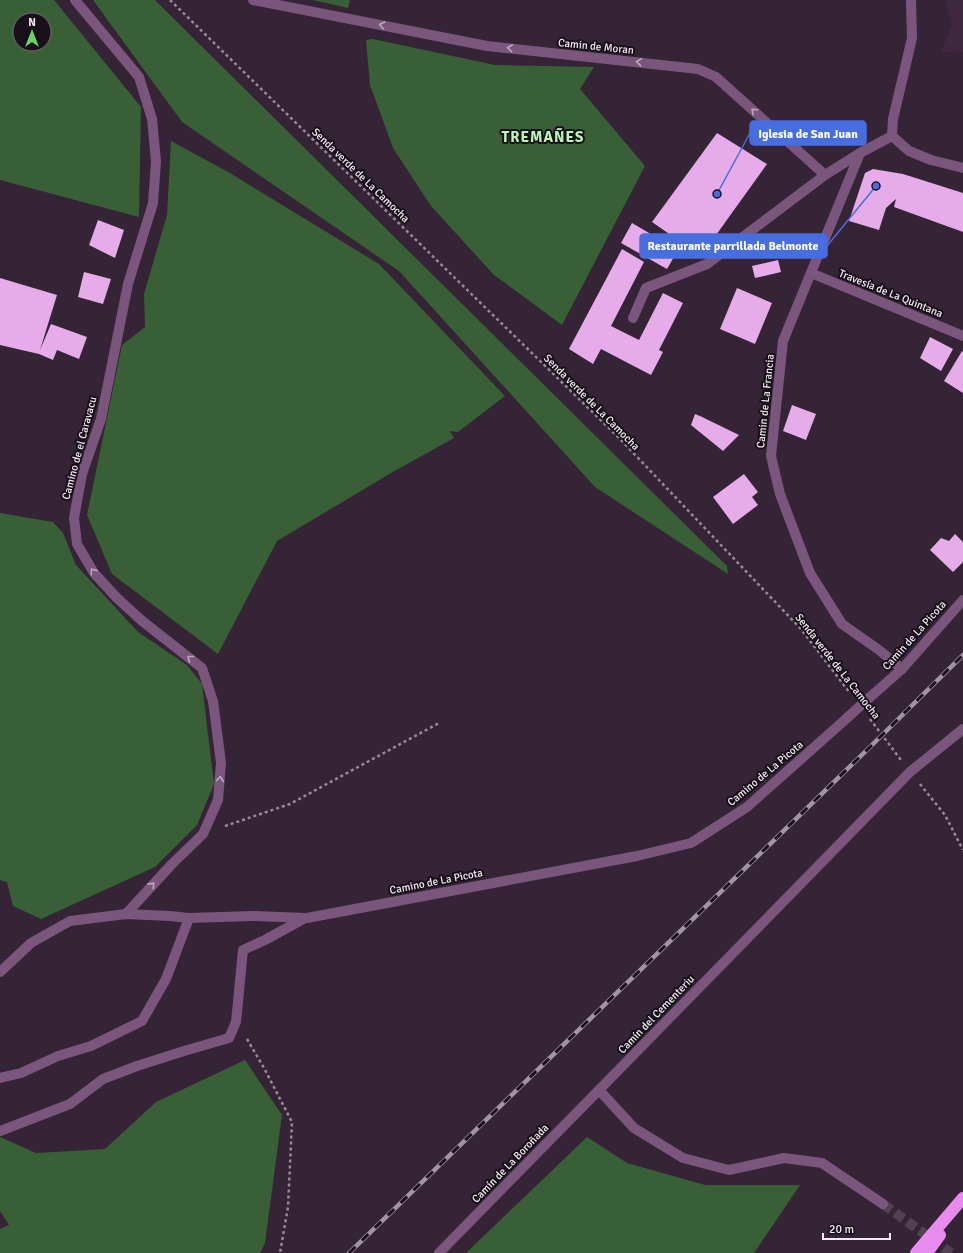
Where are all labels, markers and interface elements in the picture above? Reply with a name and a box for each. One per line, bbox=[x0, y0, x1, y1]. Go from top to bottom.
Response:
north arrow bbox=[12, 12, 52, 52]
text: N bbox=[28, 16, 36, 29]
one-way arrow bbox=[379, 22, 386, 30]
street label: Camin de Moran bbox=[557, 36, 635, 57]
one-way arrow bbox=[507, 44, 513, 53]
one-way arrow bbox=[636, 58, 643, 67]
one-way arrow bbox=[752, 109, 759, 116]
callout: Iglesia de San Juan bbox=[750, 121, 866, 145]
street label: Senda verde de La Camocha bbox=[309, 125, 412, 226]
text: Iglesia de San Juan bbox=[758, 127, 858, 142]
district label: TREMAÑES bbox=[502, 128, 584, 146]
callout: Restaurante parrillada Belmonte bbox=[640, 234, 827, 258]
text: Restaurante parrillada Belmonte bbox=[648, 239, 818, 254]
street label: Travesía de La Quintana bbox=[837, 267, 945, 320]
street label: Senda verde de La Camocha bbox=[541, 352, 643, 453]
street label: Camin de La Francia bbox=[754, 353, 777, 449]
street label: Camino de el Caravacu bbox=[59, 395, 100, 501]
one-way arrow bbox=[91, 568, 98, 575]
street label: Camin de La Picota bbox=[880, 598, 949, 673]
street label: Senda verde de La Camocha bbox=[792, 611, 883, 722]
one-way arrow bbox=[187, 656, 194, 663]
street label: Camino de La Picota bbox=[725, 738, 806, 809]
one-way arrow bbox=[215, 776, 224, 782]
street label: Camino de La Picota bbox=[388, 866, 484, 897]
one-way arrow bbox=[148, 883, 155, 890]
street label: Camín del Cementeriu bbox=[616, 972, 697, 1056]
street label: Camín de La Boroñada bbox=[469, 1121, 552, 1205]
scale bar bbox=[823, 1215, 890, 1241]
text: 20 m bbox=[829, 1222, 854, 1237]

